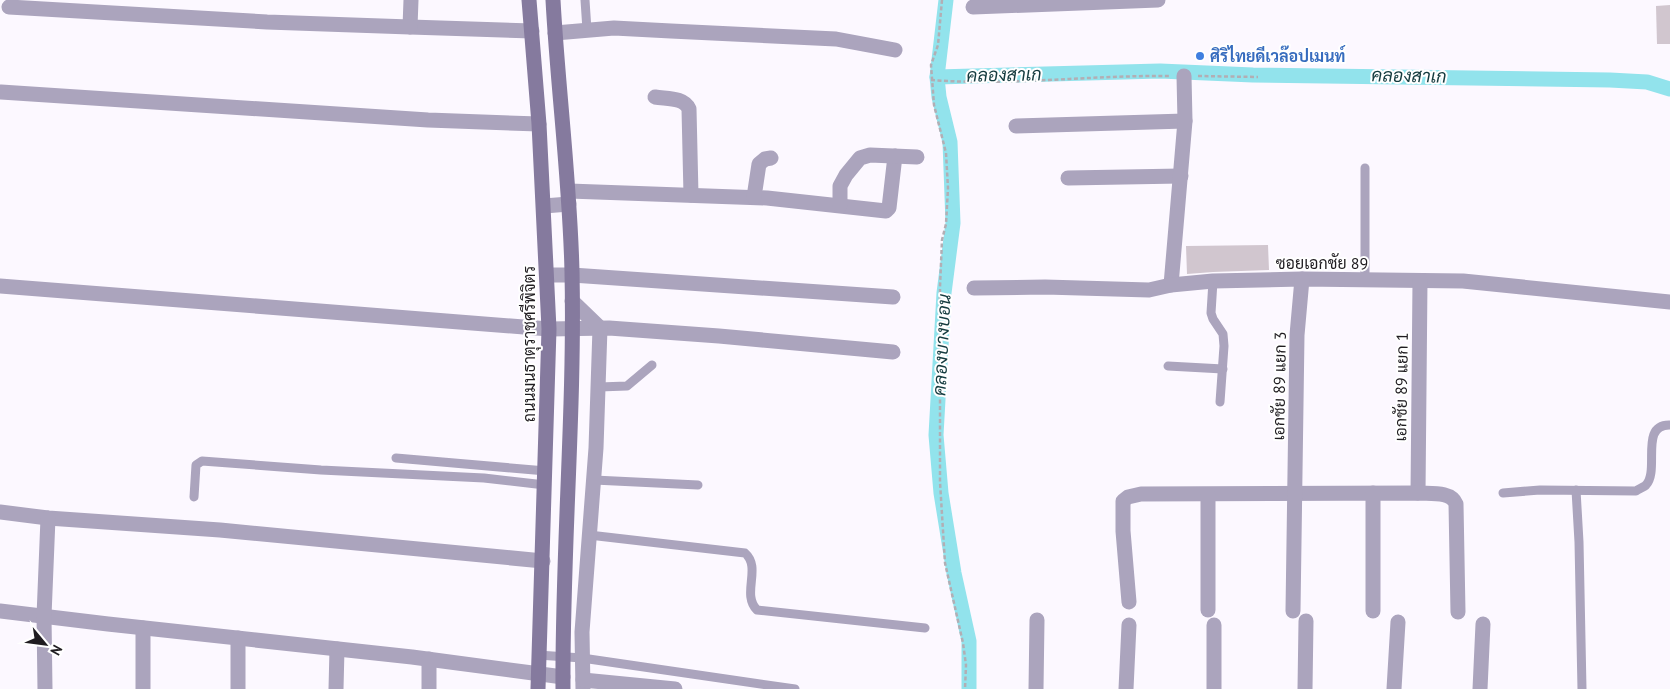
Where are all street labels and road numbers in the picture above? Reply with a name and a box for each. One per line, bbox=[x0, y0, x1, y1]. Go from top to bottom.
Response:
street label: ซอยเอกชัย 89 bbox=[1276, 253, 1368, 273]
street label: ถนนมนธาตุราชศรีพิจิตร bbox=[518, 266, 541, 422]
street label: เอกชัย 89 แยก 3 bbox=[1268, 331, 1290, 441]
street label: เอกชัย 89 แยก 1 bbox=[1390, 332, 1412, 442]

